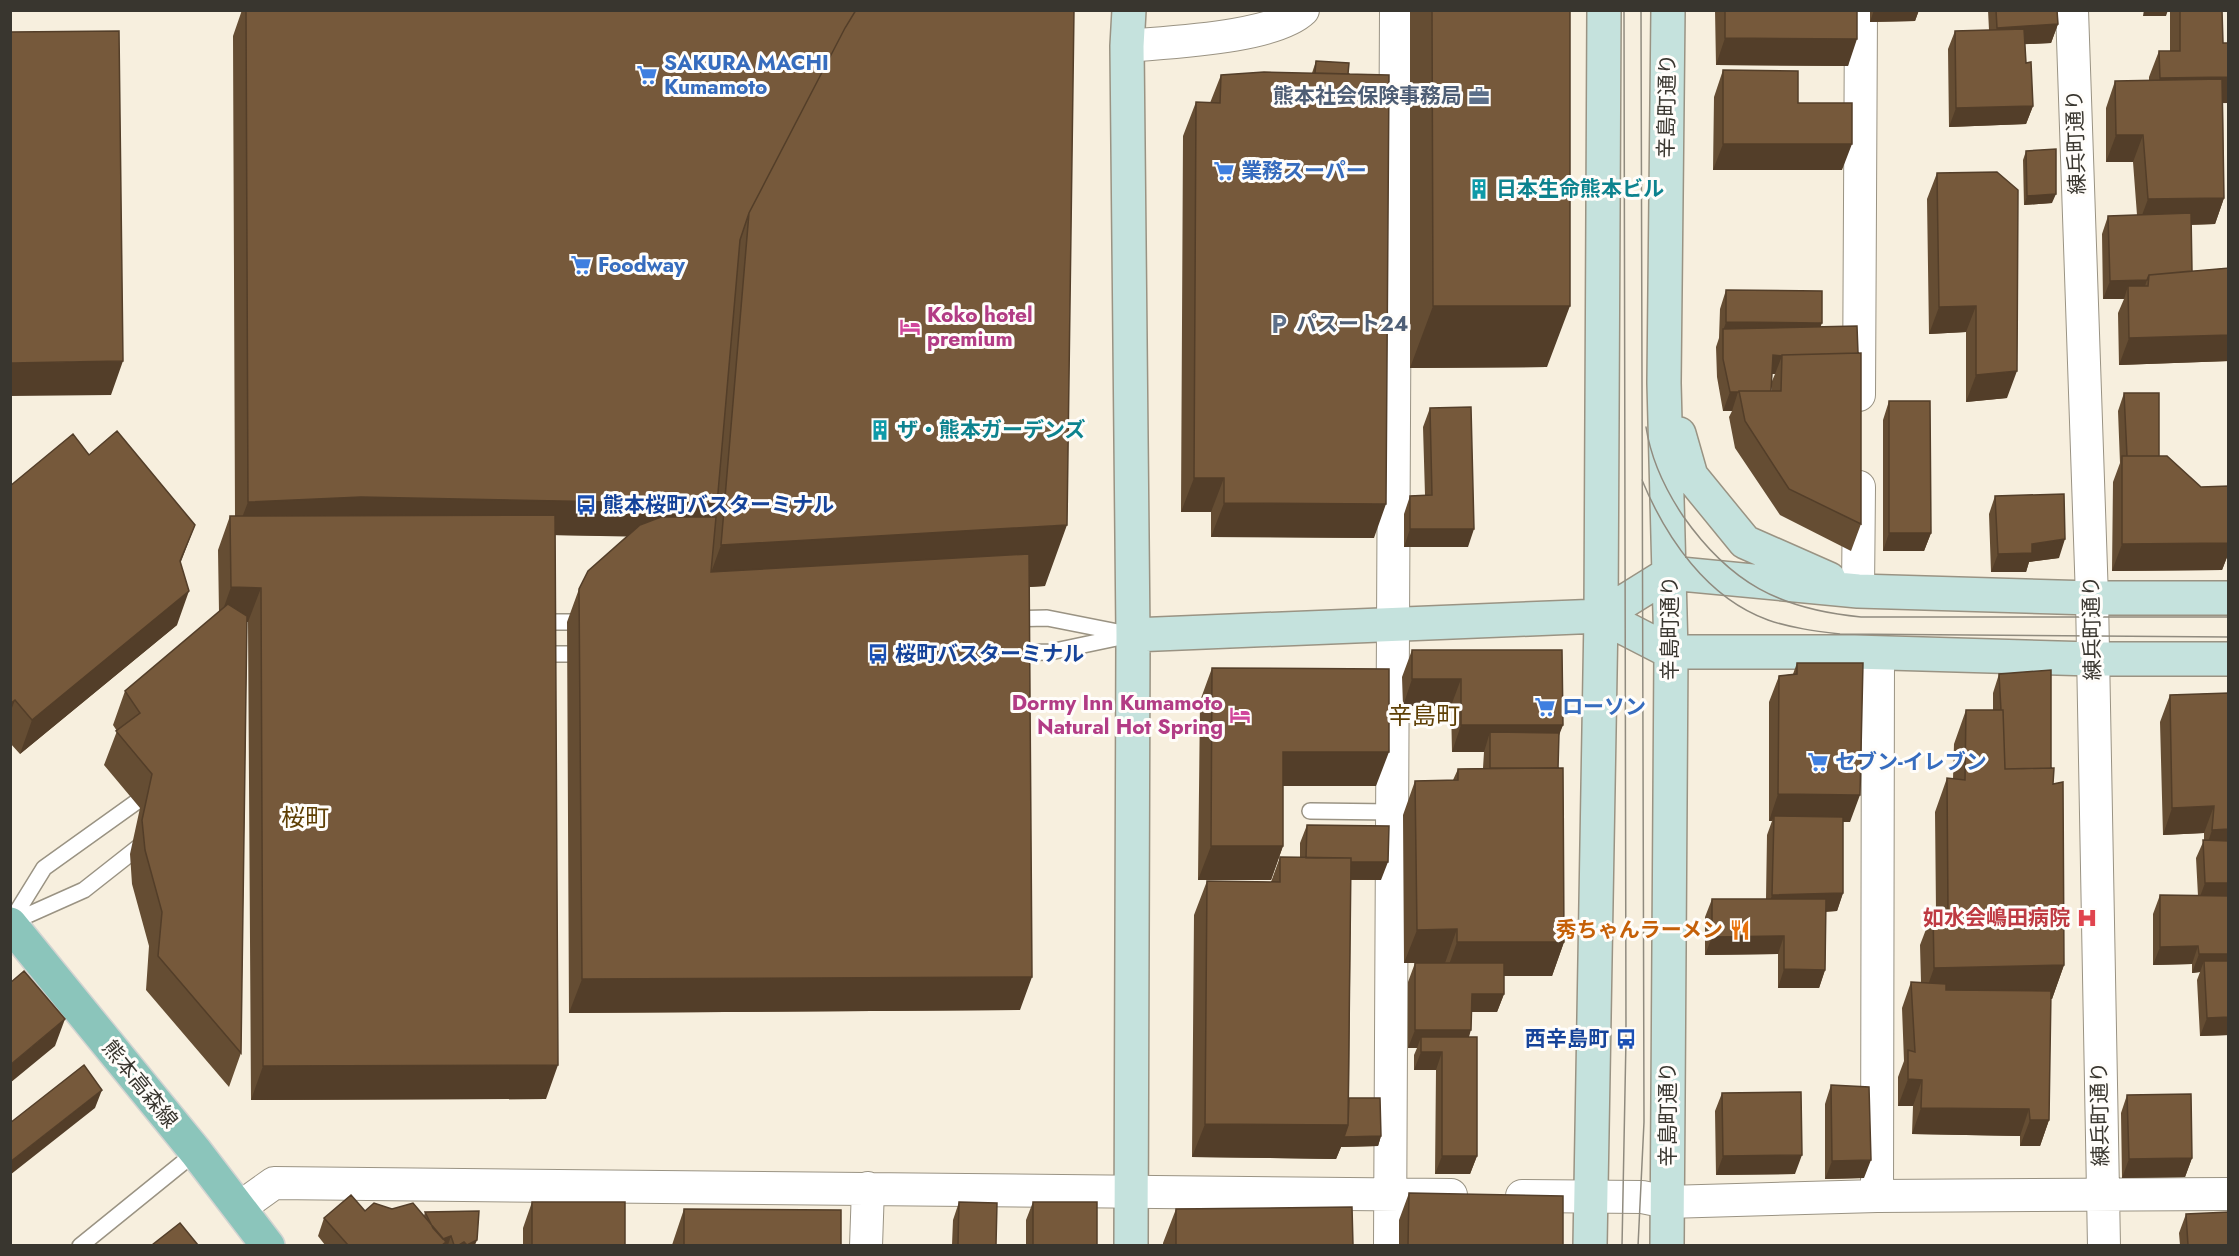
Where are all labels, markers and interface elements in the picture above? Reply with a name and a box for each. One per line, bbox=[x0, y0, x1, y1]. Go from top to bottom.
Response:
place label: SAKURA MACHI Kumamoto bbox=[664, 48, 829, 102]
street label: 辛島町通り bbox=[1651, 53, 1683, 159]
supermarket icon: SAKURA MACHI Kumamoto bbox=[635, 63, 659, 87]
place label: 熊本社会保険事務局 bbox=[1273, 81, 1462, 111]
office icon: 熊本社会保険事務局 bbox=[1467, 84, 1491, 108]
street label: 練兵町通り bbox=[2059, 89, 2093, 195]
place label: 業務スーパー bbox=[1241, 156, 1367, 186]
supermarket icon: 業務スーパー bbox=[1212, 159, 1236, 183]
place label: 日本生命熊本ビル bbox=[1496, 174, 1664, 204]
building icon: 日本生命熊本ビル bbox=[1467, 177, 1491, 201]
place label: Foodway bbox=[598, 250, 686, 280]
supermarket icon: Foodway bbox=[569, 253, 593, 277]
place label: Koko hotel premium bbox=[927, 300, 1033, 354]
place label: パスート24 bbox=[1296, 309, 1408, 339]
parking icon: パスート24 bbox=[1267, 312, 1291, 336]
hotel icon: Koko hotel premium bbox=[898, 315, 922, 339]
place label: ザ・熊本ガーデンズ bbox=[897, 415, 1086, 445]
building icon: ザ・熊本ガーデンズ bbox=[868, 418, 892, 442]
place label: 熊本桜町バスターミナル bbox=[603, 490, 834, 520]
bus stop icon: 熊本桜町バスターミナル bbox=[574, 493, 598, 517]
street label: 練兵町通り bbox=[2076, 575, 2108, 681]
street label: 辛島町通り bbox=[1655, 576, 1685, 681]
place label: 桜町バスターミナル bbox=[895, 639, 1084, 669]
bus stop icon: 桜町バスターミナル bbox=[866, 642, 890, 666]
place label: Dormy Inn Kumamoto Natural Hot Spring bbox=[1012, 688, 1223, 742]
place label: ローソン bbox=[1562, 692, 1646, 722]
supermarket icon: ローソン bbox=[1533, 695, 1557, 719]
district label: 辛島町 bbox=[1388, 698, 1460, 733]
hotel icon: Dormy Inn Kumamoto Natural Hot Spring bbox=[1228, 703, 1252, 727]
place label: セブン-イレブン bbox=[1835, 747, 1987, 777]
supermarket icon: セブン-イレブン bbox=[1806, 750, 1830, 774]
district label: 桜町 bbox=[281, 800, 329, 835]
place label: 如水会嶋田病院 bbox=[1923, 903, 2070, 933]
hospital icon: 如水会嶋田病院 bbox=[2075, 906, 2099, 930]
place label: 秀ちゃんラーメン bbox=[1556, 915, 1723, 945]
restaurant icon: 秀ちゃんラーメン bbox=[1728, 918, 1752, 942]
place label: 西辛島町 bbox=[1525, 1024, 1609, 1054]
bus stop icon: 西辛島町 bbox=[1614, 1027, 1638, 1051]
street label: 熊本高森線 bbox=[95, 1034, 185, 1134]
street label: 練兵町通り bbox=[2084, 1061, 2116, 1167]
street label: 辛島町通り bbox=[1653, 1062, 1683, 1167]

